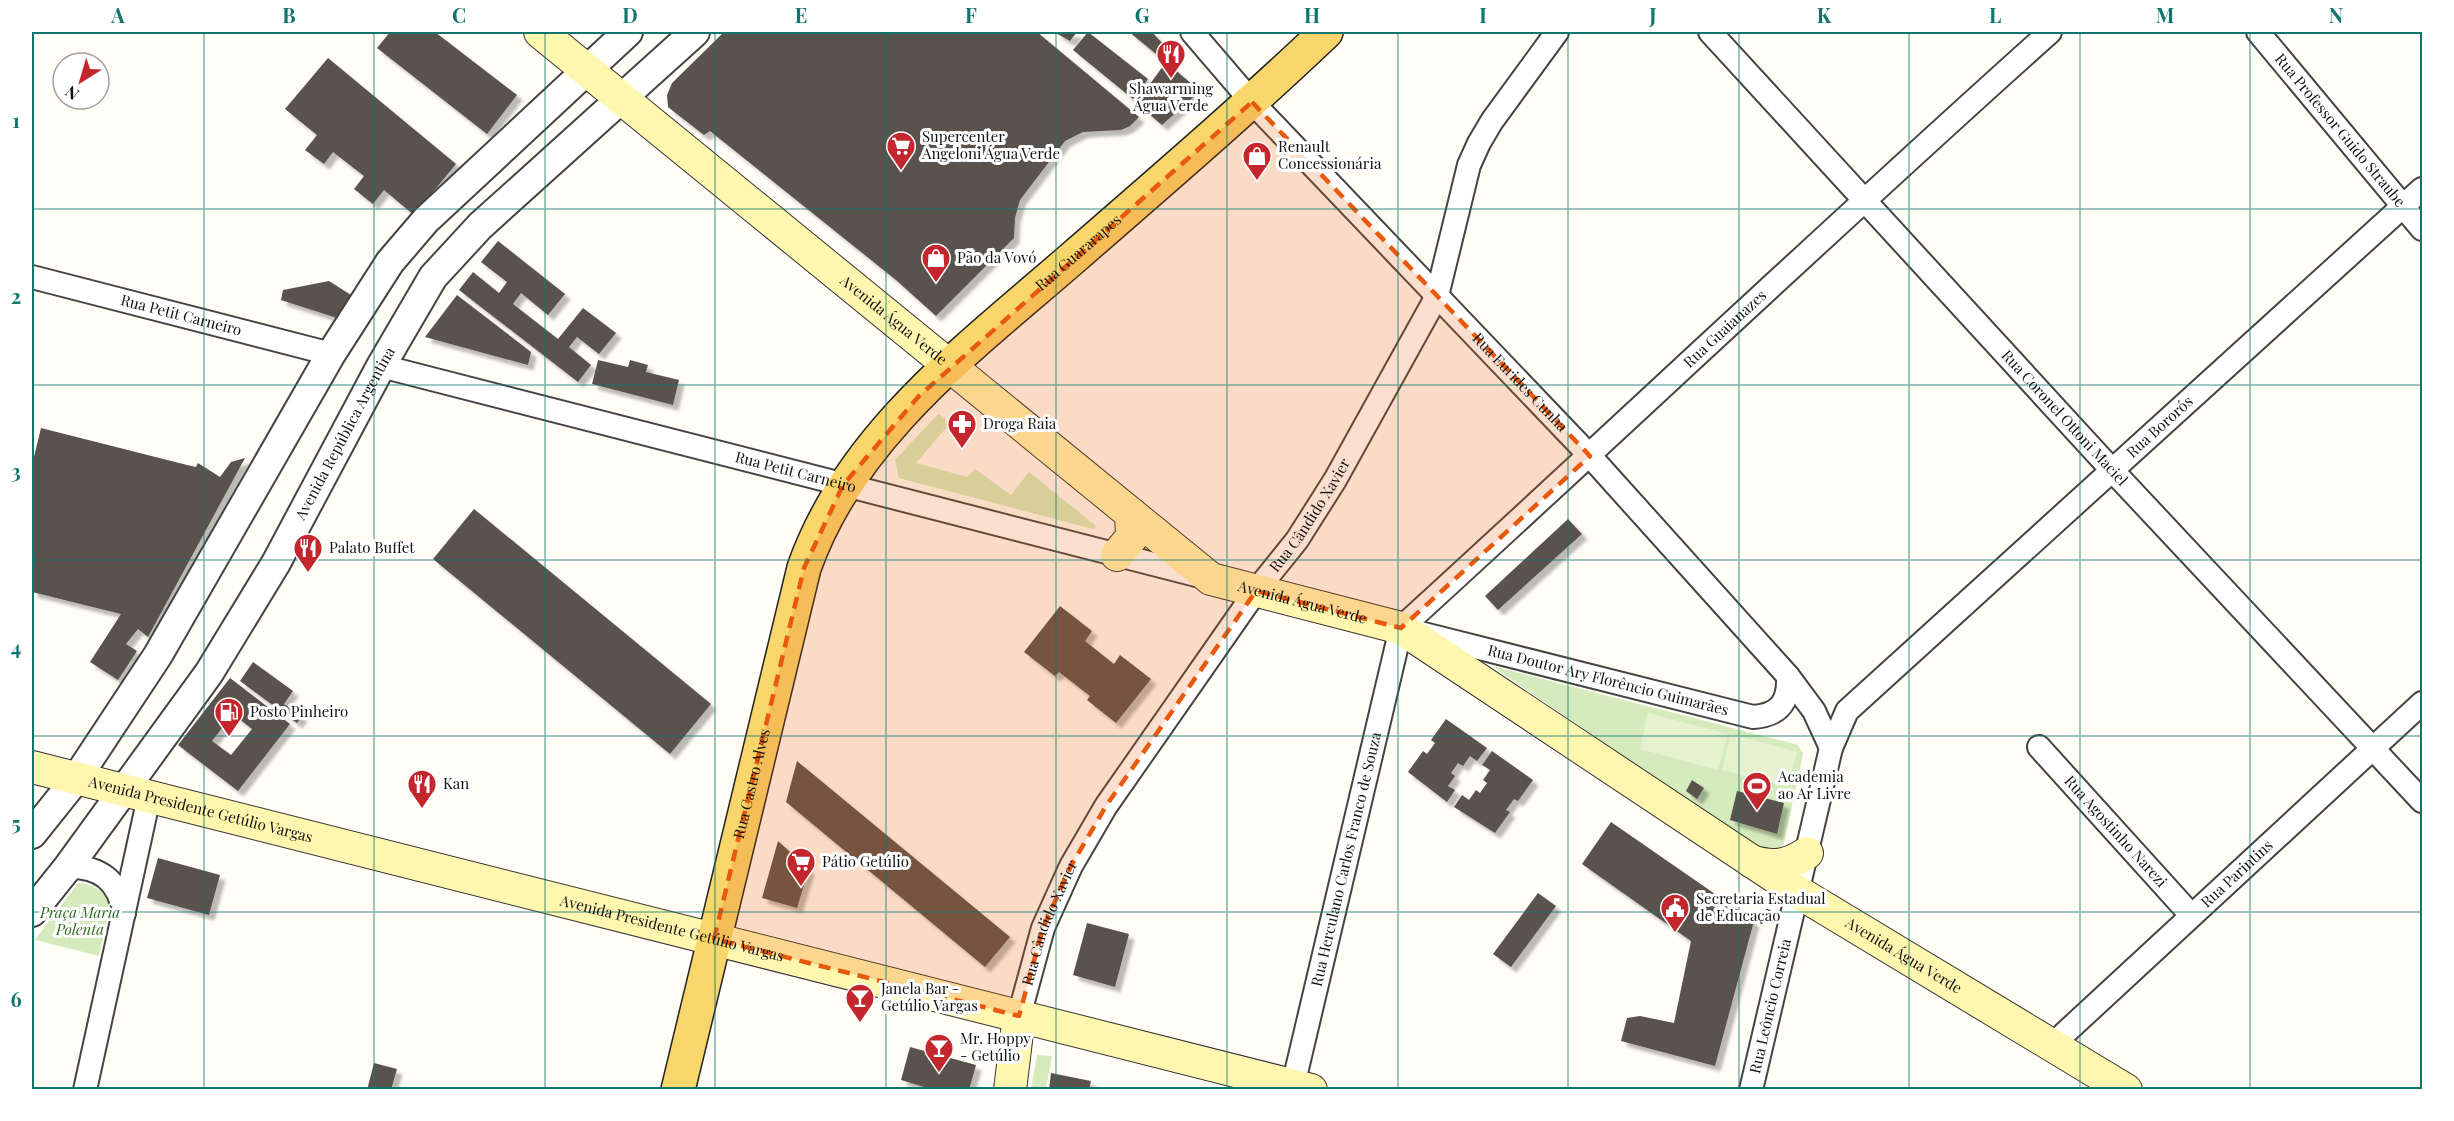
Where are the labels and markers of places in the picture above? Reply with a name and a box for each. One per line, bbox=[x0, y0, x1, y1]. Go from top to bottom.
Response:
restaurant icon: Shawarming Água Verde bbox=[1155, 38, 1187, 80]
place label: Shawarming Água Verde bbox=[1129, 78, 1213, 115]
place label: Supercenter Angeloni Água Verde bbox=[921, 126, 1060, 163]
supermarket icon: Supercenter Angeloni Água Verde bbox=[885, 130, 917, 172]
place label: Renault Concessionária bbox=[1278, 136, 1382, 173]
shop icon: Renault Concessionária bbox=[1241, 140, 1273, 182]
shop icon: Pão da Vovó bbox=[920, 242, 952, 284]
place label: Pão da Vovó bbox=[957, 247, 1036, 267]
pharmacy icon: Droga Raia bbox=[946, 408, 978, 450]
place label: Droga Raia bbox=[983, 413, 1057, 433]
restaurant icon: Palato Buffet bbox=[292, 532, 324, 574]
place label: Palato Buffet bbox=[329, 537, 415, 557]
fuel station icon: Posto Pinheiro bbox=[213, 696, 245, 738]
place label: Posto Pinheiro bbox=[250, 701, 348, 721]
place label: Academia ao Ar Livre bbox=[1777, 766, 1851, 803]
restaurant icon: Kan bbox=[406, 768, 438, 810]
sports icon: Academia ao Ar Livre bbox=[1741, 770, 1773, 812]
place label: Kan bbox=[443, 773, 469, 793]
supermarket icon: Pátio Getúlio bbox=[785, 846, 817, 888]
place label: Pátio Getúlio bbox=[822, 851, 909, 871]
place label: Secretaria Estadual de Educação bbox=[1696, 888, 1826, 925]
public building icon: Secretaria Estadual de Educação bbox=[1659, 892, 1691, 934]
place label: Janela Bar - Getúlio Vargas bbox=[880, 978, 978, 1015]
bar icon: Janela Bar - Getúlio Vargas bbox=[844, 982, 876, 1024]
place label: Mr. Hoppy - Getúlio bbox=[960, 1028, 1031, 1065]
bar icon: Mr. Hoppy - Getúlio bbox=[923, 1032, 955, 1074]

